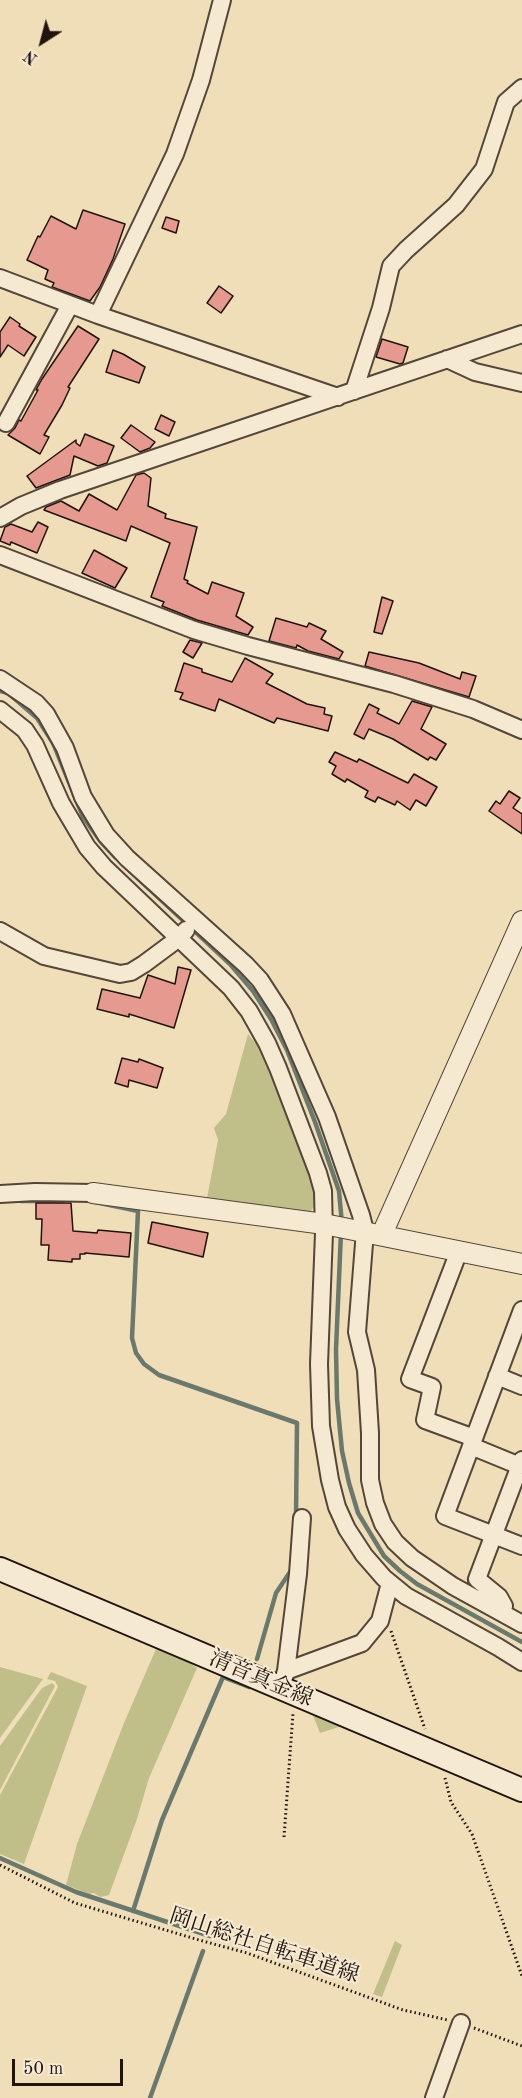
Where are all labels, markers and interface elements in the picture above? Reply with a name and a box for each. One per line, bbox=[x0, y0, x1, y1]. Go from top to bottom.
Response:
north arrow bbox=[12, 12, 72, 72]
text: N bbox=[22, 46, 41, 67]
street label: 清音真金線 bbox=[205, 1645, 317, 1713]
street label: 岡山総社自転車道線 bbox=[166, 1903, 362, 1989]
scale bar bbox=[15, 2047, 126, 2085]
text: 50 m bbox=[23, 2060, 63, 2078]

